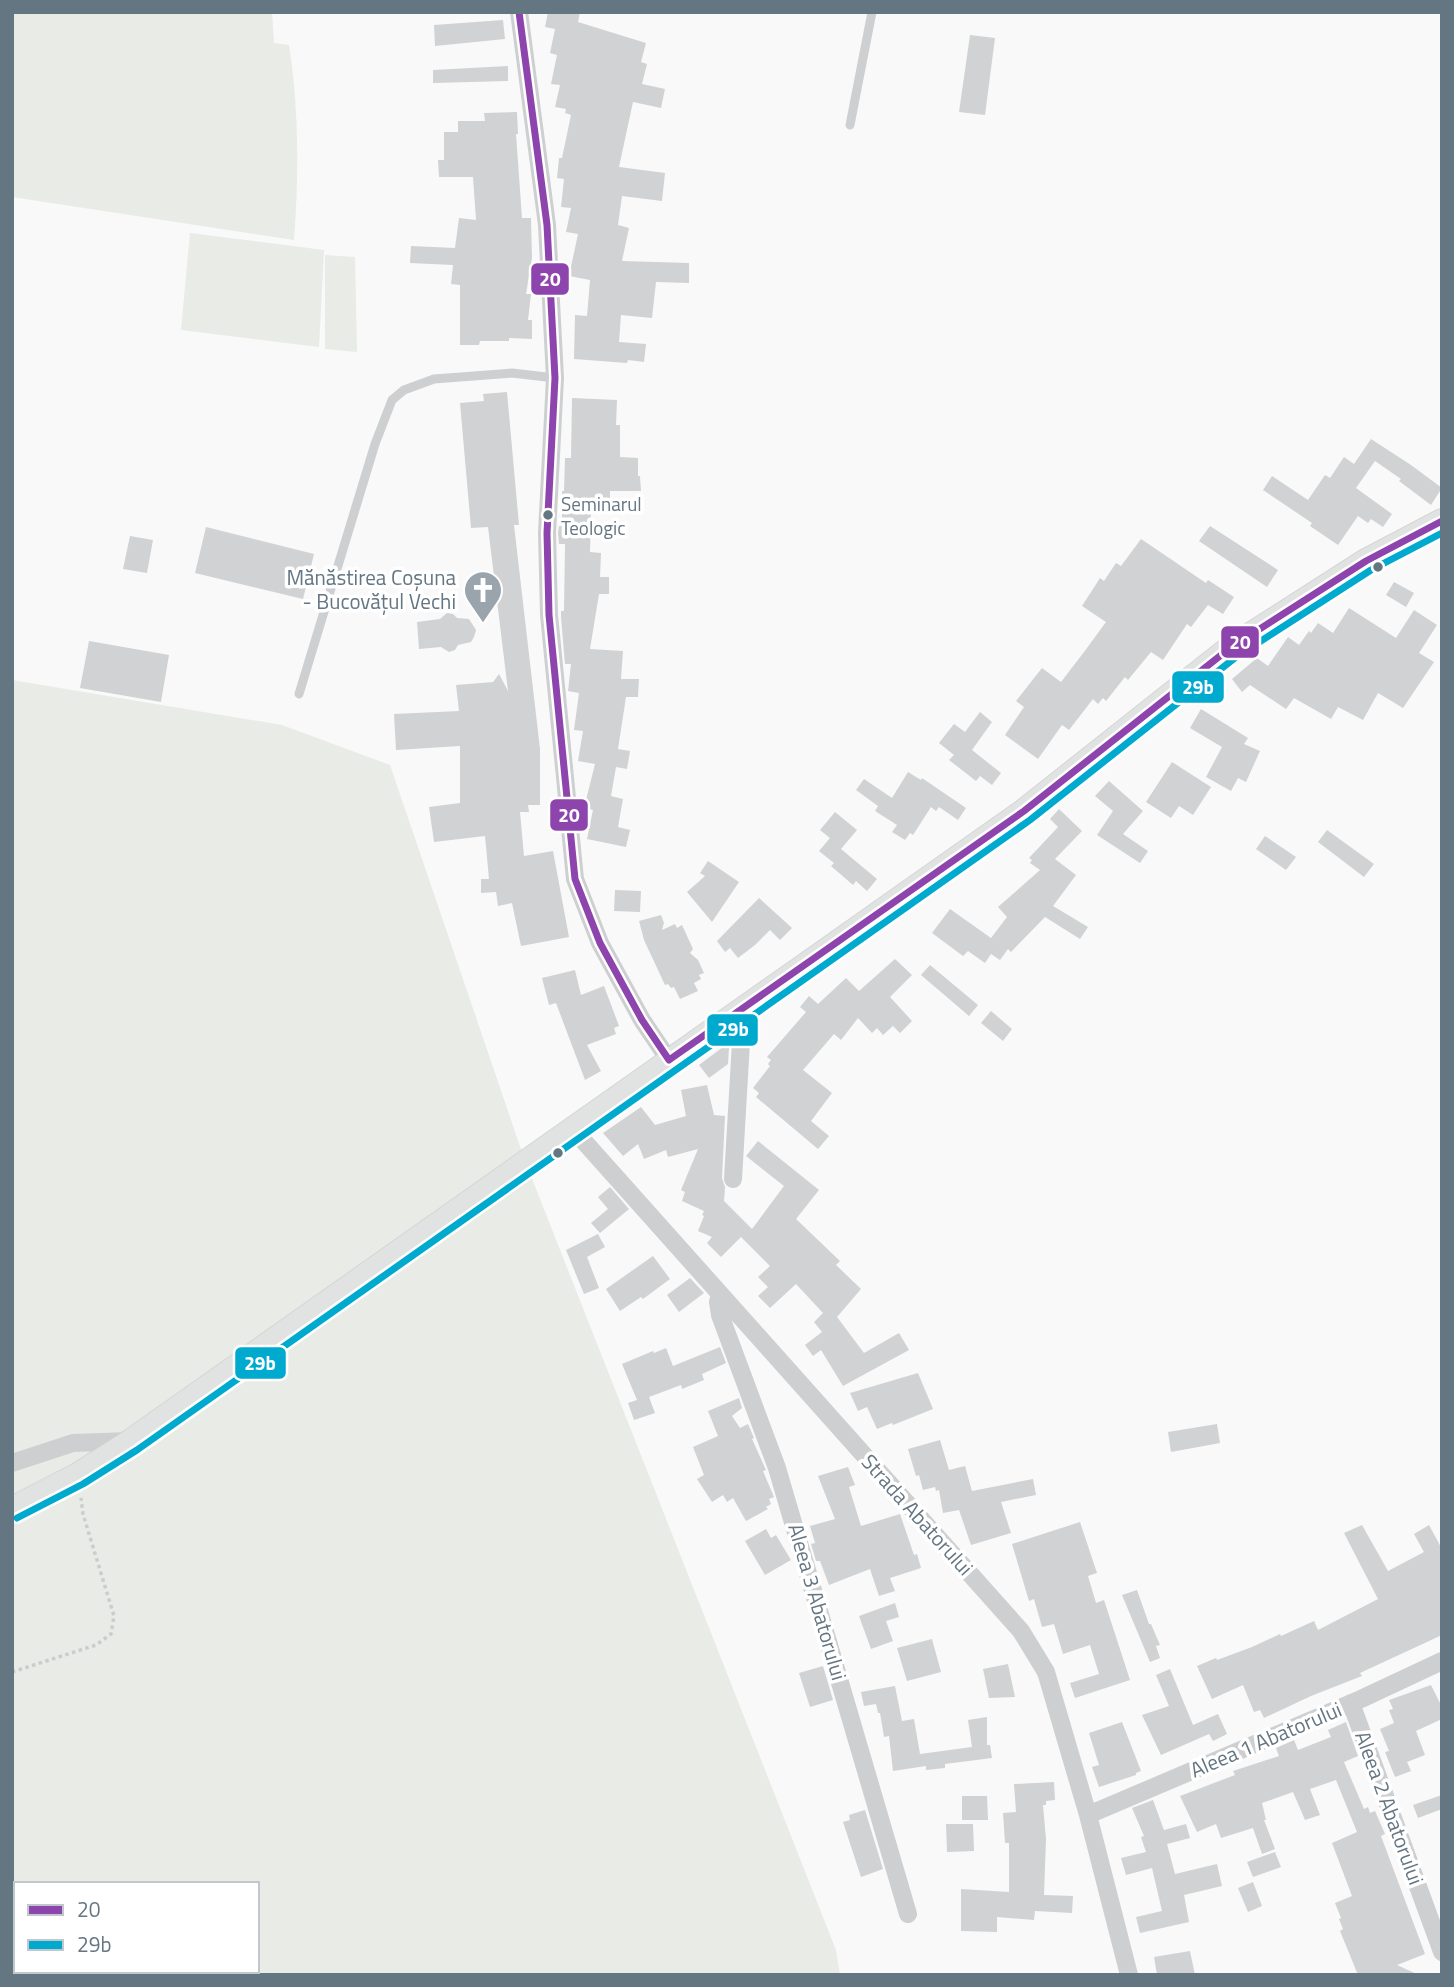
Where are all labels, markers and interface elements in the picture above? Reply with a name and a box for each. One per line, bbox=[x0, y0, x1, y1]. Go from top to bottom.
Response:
line badge: 20 bbox=[530, 262, 570, 296]
text: 20 bbox=[539, 264, 561, 293]
place label: Seminarul Teologic bbox=[561, 489, 642, 542]
marker: Seminarul Teologic bbox=[541, 508, 555, 522]
unlabelled marker bbox=[1371, 560, 1385, 574]
place label: Mănăstirea Coșuna - Bucovățul Vechi bbox=[286, 561, 456, 617]
church icon: Mănăstirea Coșuna - Bucovățul Vechi bbox=[462, 569, 504, 624]
line badge: 20 bbox=[1220, 625, 1260, 659]
text: 20 bbox=[1229, 627, 1251, 656]
line badge: 29b bbox=[1171, 670, 1225, 704]
text: 29b bbox=[1182, 672, 1214, 701]
line badge: 20 bbox=[549, 798, 589, 832]
text: 20 bbox=[558, 800, 580, 829]
line badge: 29b bbox=[706, 1013, 759, 1047]
text: 29b bbox=[717, 1014, 749, 1043]
unlabelled marker bbox=[551, 1146, 565, 1160]
line badge: 29b bbox=[234, 1346, 287, 1380]
text: 29b bbox=[244, 1348, 276, 1377]
street label: Strada Abatorului bbox=[854, 1446, 981, 1582]
street label: Aleea 3 Abatorului bbox=[780, 1520, 856, 1684]
street label: Aleea 1 Abatorului bbox=[1185, 1693, 1346, 1785]
street label: Aleea 2 Abatorului bbox=[1347, 1726, 1433, 1889]
legend bbox=[14, 1882, 259, 1973]
text: 20 bbox=[77, 1893, 101, 1925]
text: 29b bbox=[77, 1928, 112, 1960]

